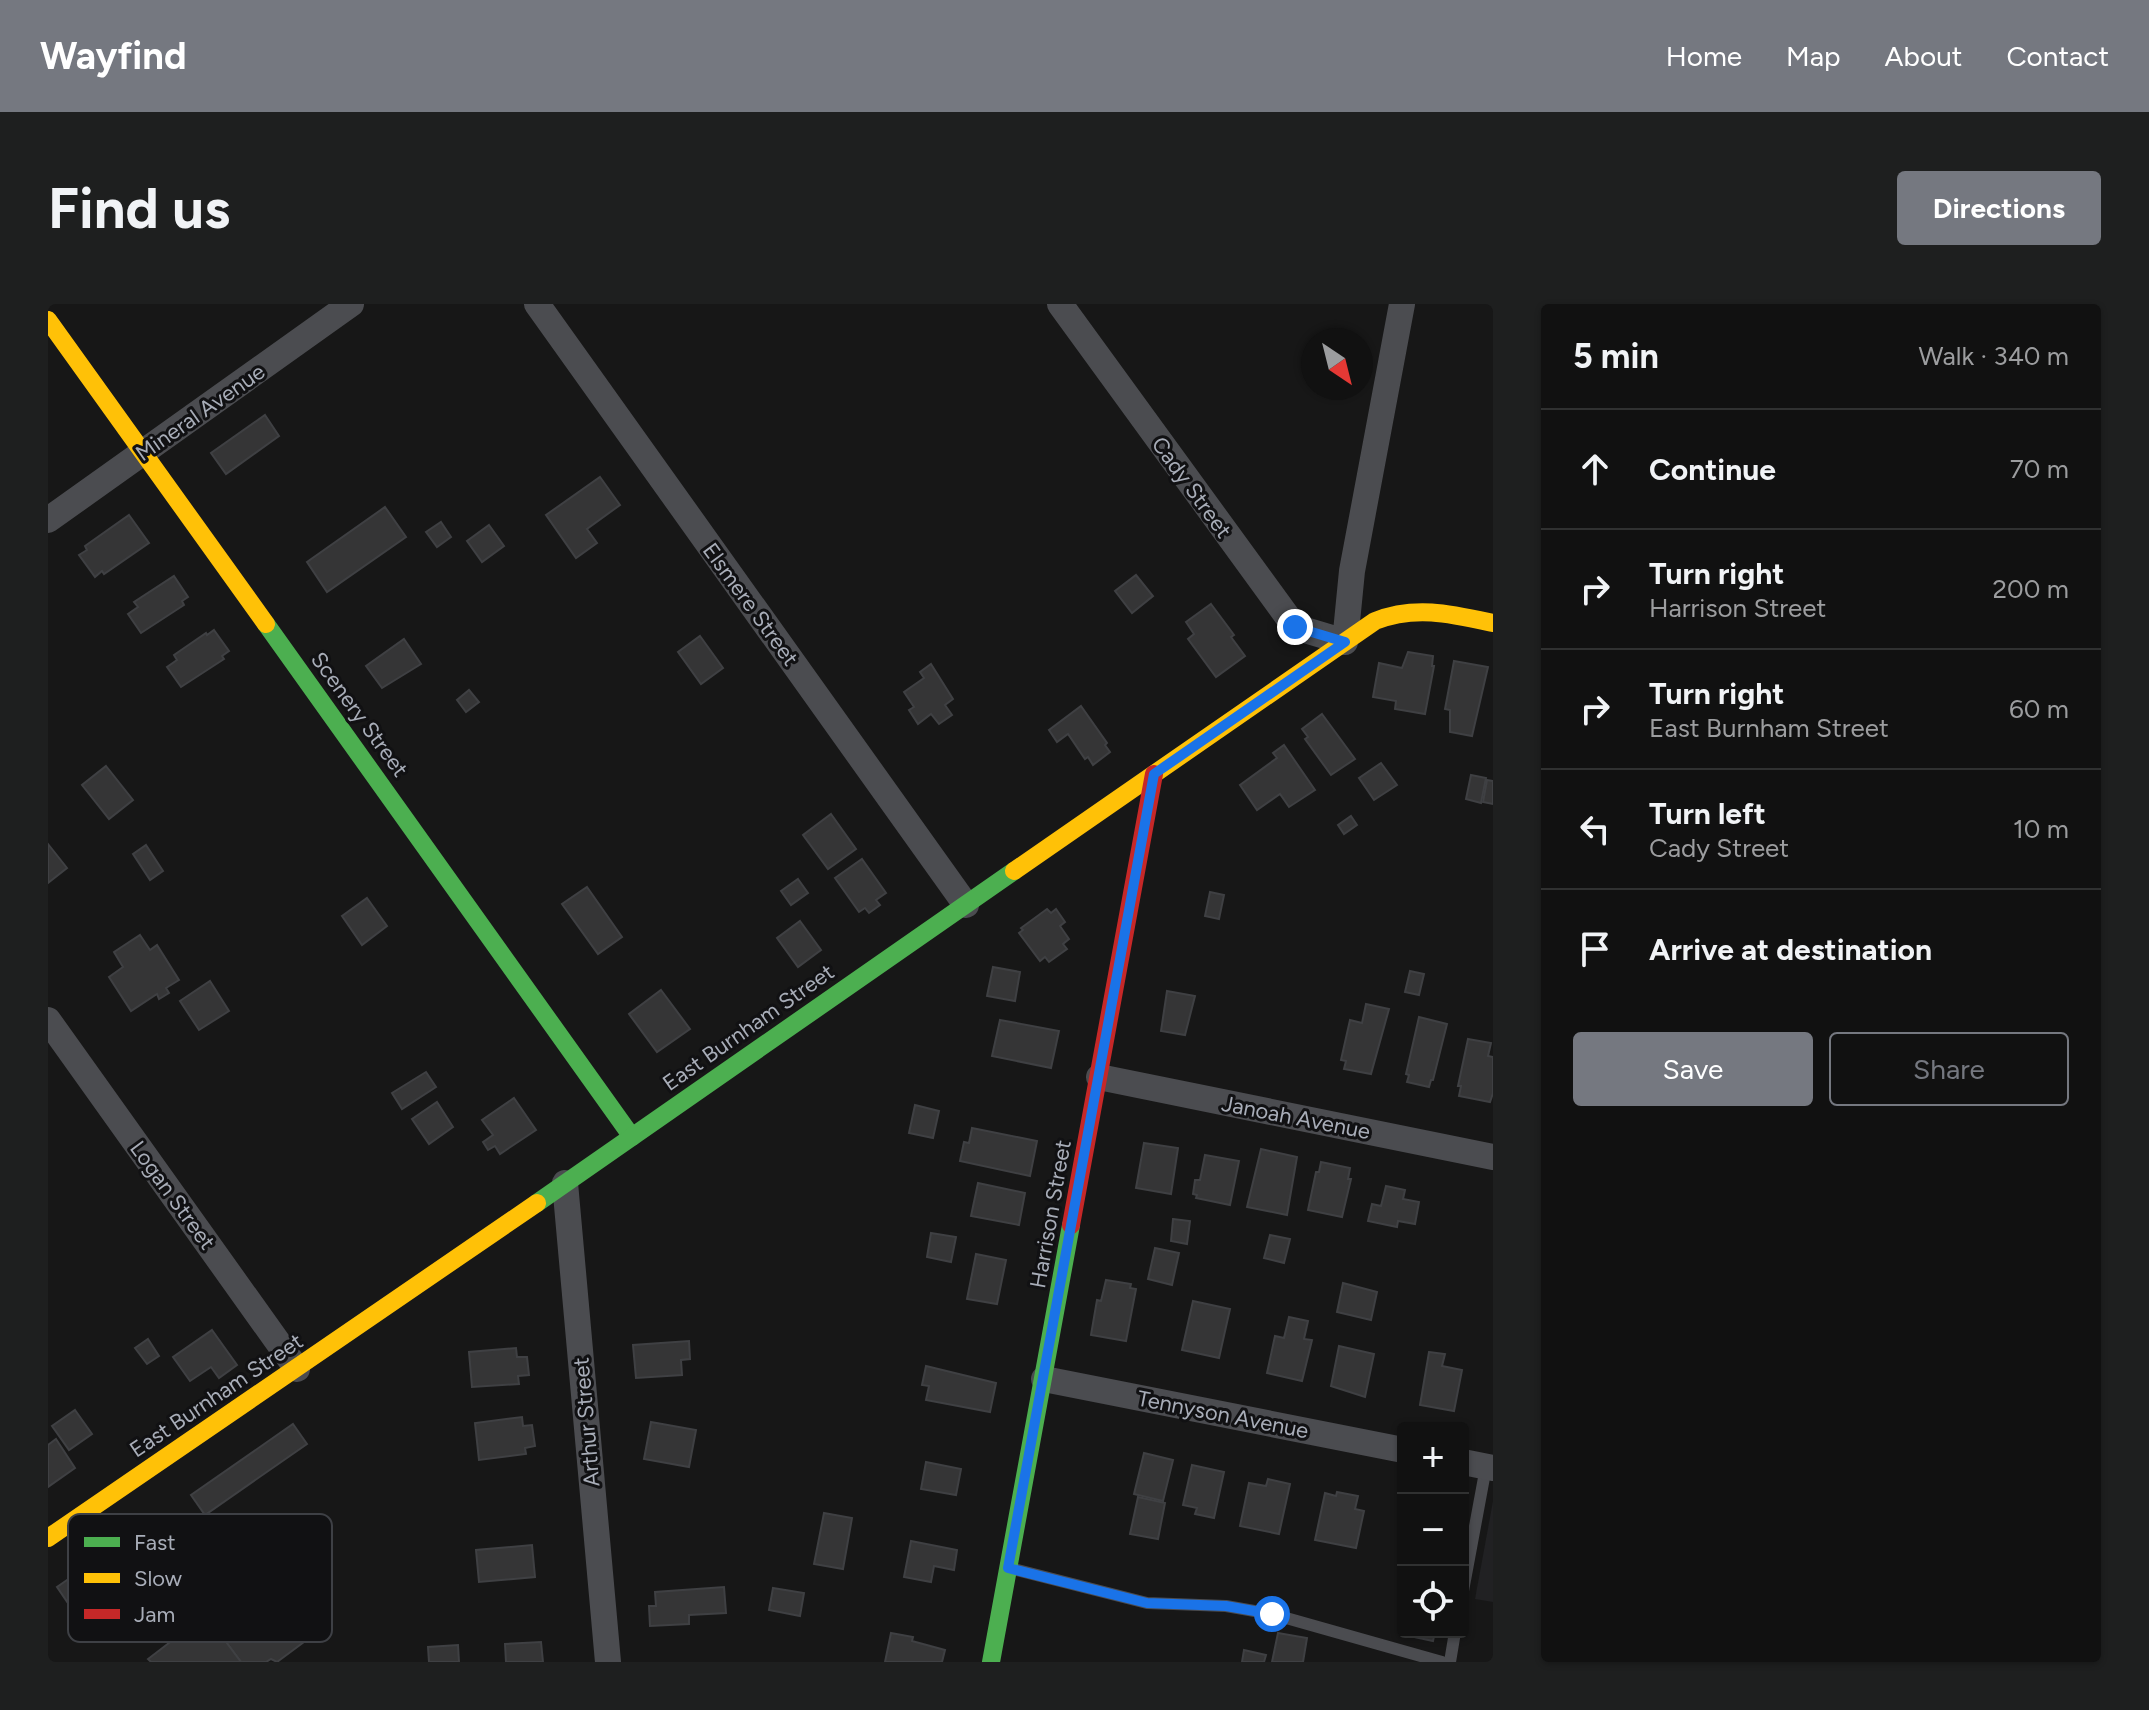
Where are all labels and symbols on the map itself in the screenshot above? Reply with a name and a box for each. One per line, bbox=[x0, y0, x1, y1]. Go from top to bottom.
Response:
north arrow bbox=[1301, 328, 1373, 400]
street label: Mineral Avenue bbox=[131, 358, 270, 467]
street label: Cady Street bbox=[1146, 431, 1237, 543]
street label: Elsmere Street bbox=[697, 538, 804, 671]
route end bbox=[1277, 609, 1313, 645]
street label: Scenery Street bbox=[305, 647, 414, 782]
street label: East Burnham Street bbox=[657, 958, 839, 1097]
street label: Janoah Avenue bbox=[1219, 1090, 1373, 1145]
street label: Logan Street bbox=[124, 1136, 221, 1255]
street label: Harrison Street bbox=[1024, 1138, 1077, 1290]
street label: East Burnham Street bbox=[125, 1327, 308, 1463]
street label: Arthur Street bbox=[567, 1356, 606, 1488]
street label: Tennyson Avenue bbox=[1135, 1385, 1311, 1444]
legend bbox=[68, 1514, 332, 1642]
text: Fast bbox=[134, 1529, 176, 1556]
text: Slow bbox=[134, 1565, 183, 1592]
route start bbox=[1254, 1596, 1290, 1632]
text: Jam bbox=[134, 1601, 175, 1628]

